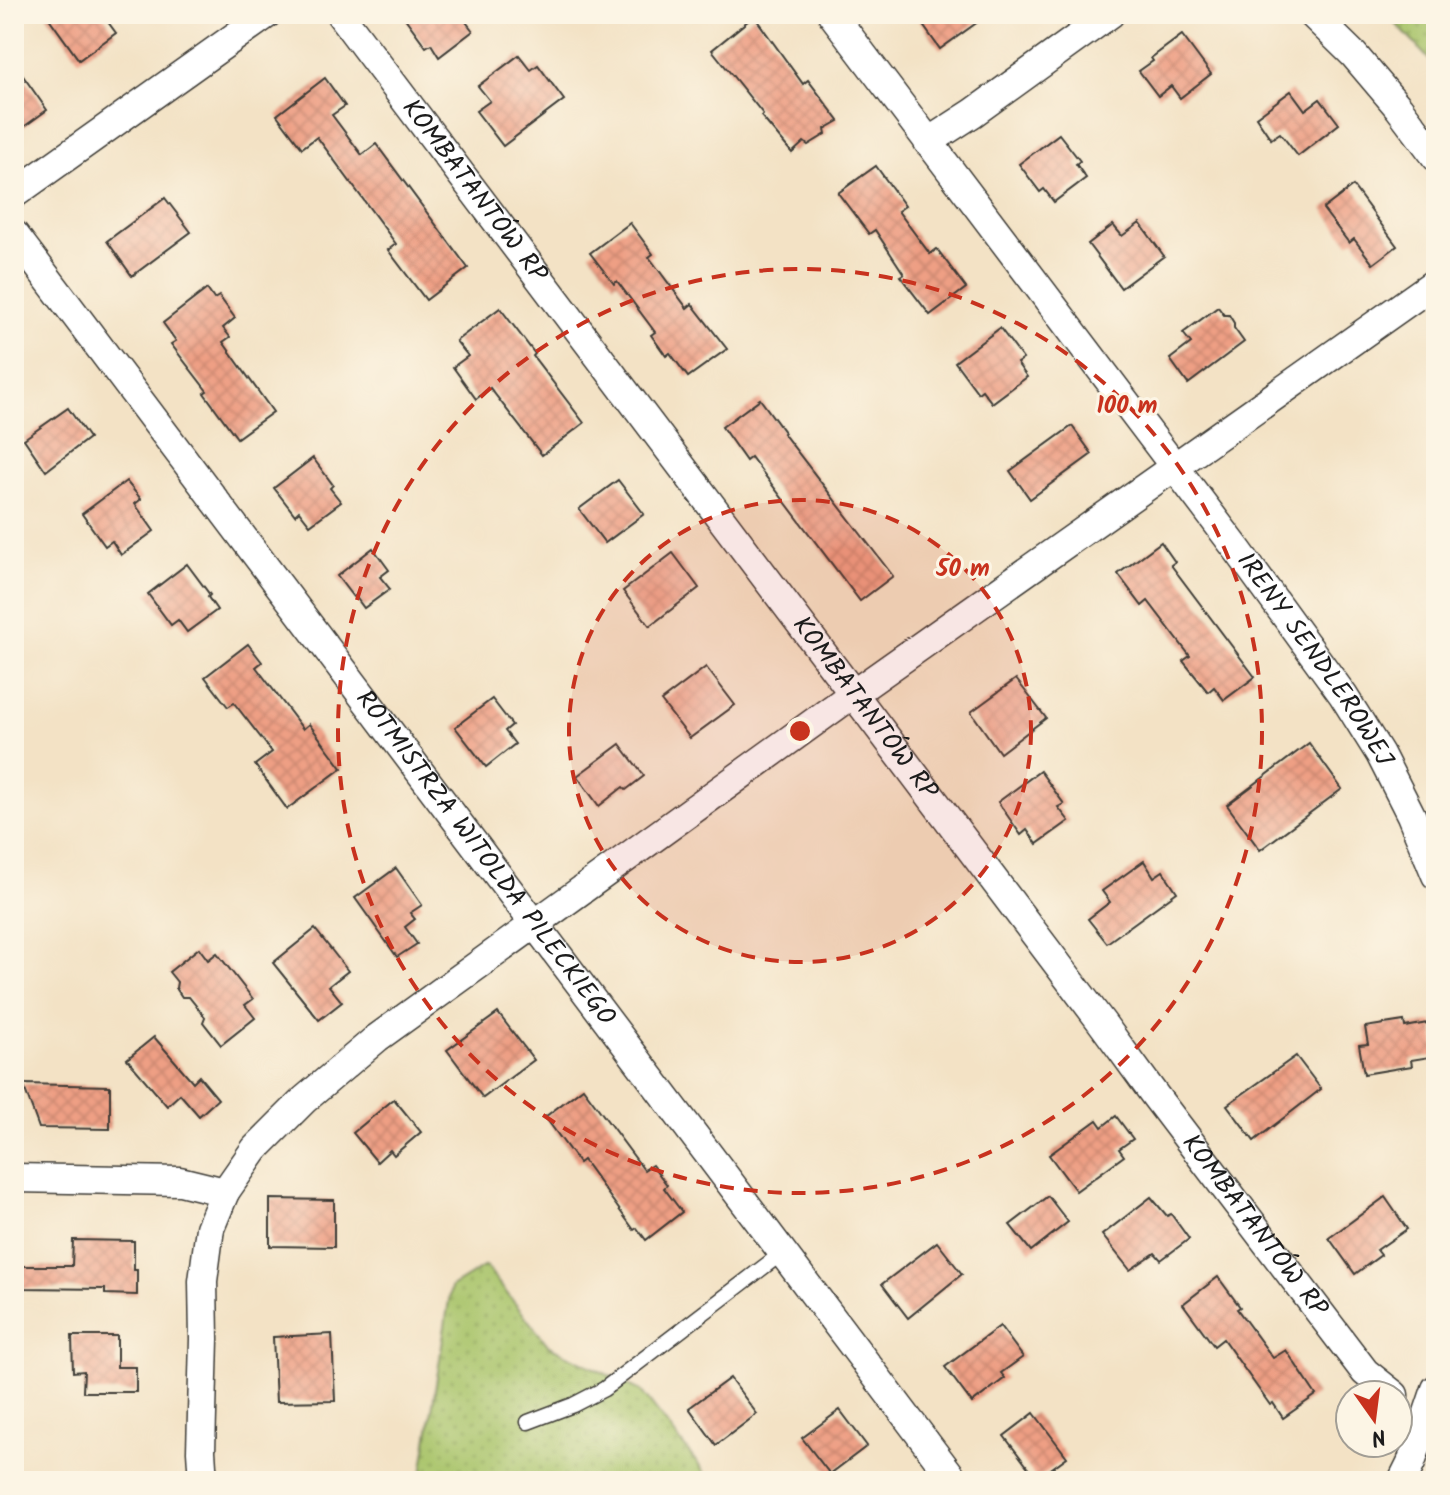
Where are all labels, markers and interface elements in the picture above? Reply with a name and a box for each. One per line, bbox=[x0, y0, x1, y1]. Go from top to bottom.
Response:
street label: KOMBATANTÓW RP bbox=[390, 90, 558, 293]
text: 100 m bbox=[1097, 387, 1157, 426]
street label: IRENY SENDLEROWEJ bbox=[1225, 544, 1404, 775]
text: 50 m bbox=[935, 550, 990, 589]
street label: KOMBATANTÓW RP bbox=[781, 607, 948, 810]
street label: ROTMISTRZA WITOLDA PILECKIEGO bbox=[344, 681, 626, 1035]
centre of rings bbox=[786, 717, 814, 745]
street label: KOMBATANTÓW RP bbox=[1170, 1125, 1338, 1328]
north arrow bbox=[1334, 1379, 1414, 1459]
text: N bbox=[1367, 1417, 1389, 1455]

